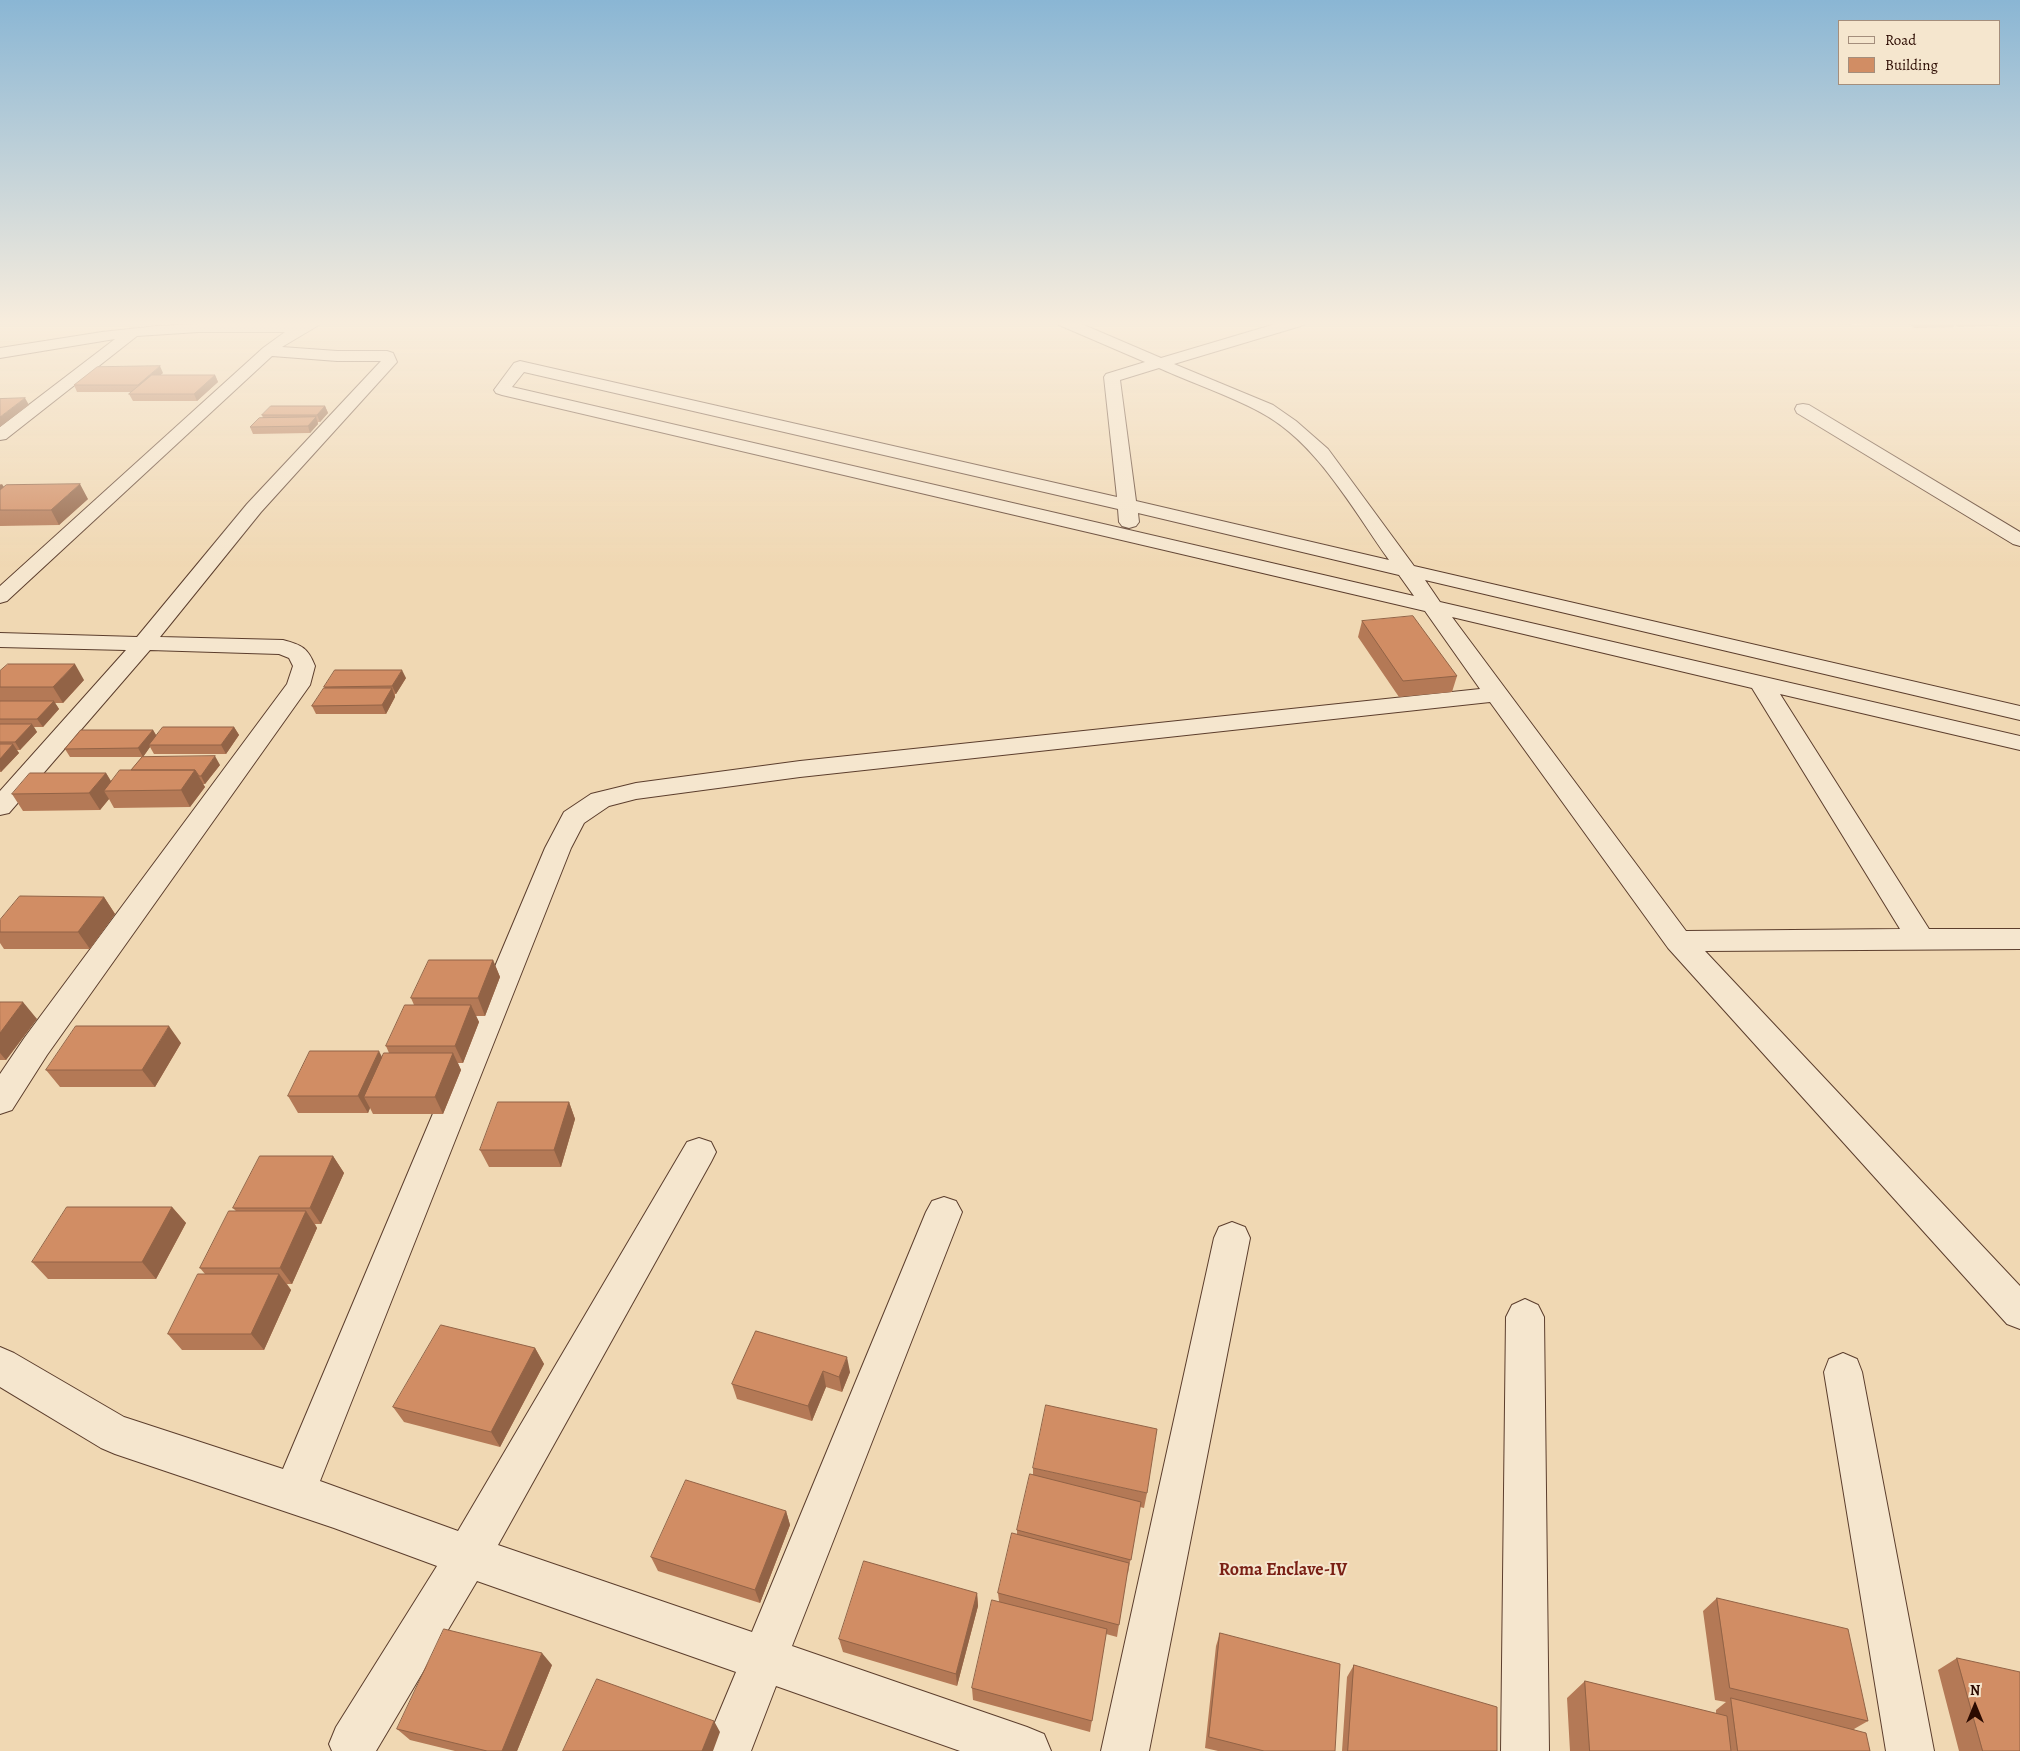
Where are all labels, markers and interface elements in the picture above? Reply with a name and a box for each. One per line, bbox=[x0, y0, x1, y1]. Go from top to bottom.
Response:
legend bbox=[1838, 20, 2000, 85]
text: Road bbox=[1885, 30, 1916, 50]
text: Building bbox=[1885, 55, 1938, 75]
district label: Roma Enclave-IV bbox=[1219, 1560, 1347, 1582]
north arrow bbox=[1950, 1681, 2000, 1731]
text: N bbox=[1970, 1681, 1980, 1700]

